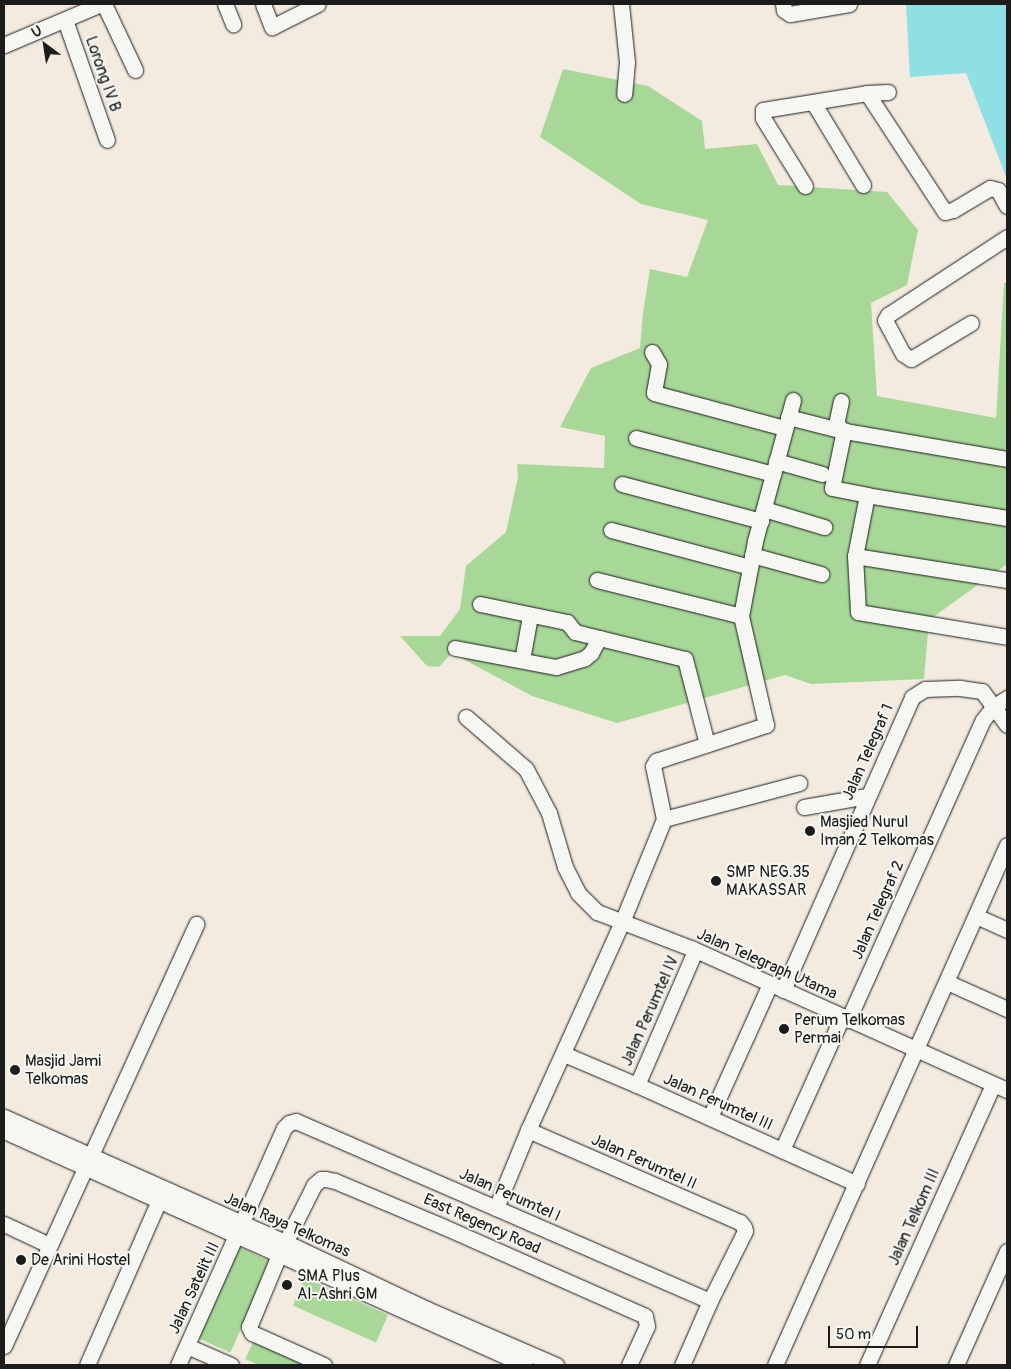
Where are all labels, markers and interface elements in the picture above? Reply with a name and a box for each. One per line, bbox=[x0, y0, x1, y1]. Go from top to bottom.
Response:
north arrow bbox=[20, 20, 70, 70]
text: U bbox=[29, 22, 45, 41]
street label: Lorong IV B bbox=[81, 34, 125, 114]
street label: Jalan Telegraf 1 bbox=[838, 701, 898, 803]
place label: Masjied Nurul Iman 2 Telkomas bbox=[820, 812, 934, 850]
marker: Masjied Nurul Iman 2 Telkomas bbox=[804, 825, 816, 837]
street label: Jalan Telegraf 2 bbox=[848, 858, 908, 962]
place label: SMP NEG.35 MAKASSAR bbox=[726, 862, 810, 900]
marker: SMP NEG.35 MAKASSAR bbox=[710, 875, 722, 887]
street label: Jalan Telegraph Utama bbox=[694, 924, 840, 1004]
street label: Jalan Perumtel IV bbox=[617, 953, 683, 1069]
place label: Perum Telkomas Permai bbox=[794, 1010, 905, 1048]
marker: Perum Telkomas Permai bbox=[778, 1023, 790, 1035]
place label: Masjid Jami Telkomas bbox=[25, 1051, 101, 1089]
marker: Masjid Jami Telkomas bbox=[9, 1064, 21, 1076]
street label: Jalan Perumtel III bbox=[660, 1069, 776, 1135]
street label: Jalan Perumtel II bbox=[588, 1130, 700, 1194]
street label: Jalan Perumtel I bbox=[456, 1164, 564, 1226]
street label: Jalan Telkom III bbox=[884, 1166, 944, 1268]
street label: Jalan Raya Telkomas bbox=[221, 1189, 353, 1261]
street label: East Regency Road bbox=[420, 1190, 544, 1258]
street label: Jalan Satelit III bbox=[164, 1239, 224, 1337]
place label: De Arini Hostel bbox=[31, 1250, 131, 1270]
marker: De Arini Hostel bbox=[15, 1254, 27, 1266]
place label: SMA Plus Al-Ashri GM bbox=[297, 1266, 377, 1304]
marker: SMA Plus Al-Ashri GM bbox=[281, 1279, 293, 1291]
scale bar bbox=[831, 1316, 921, 1348]
text: 50 m bbox=[836, 1325, 871, 1344]

